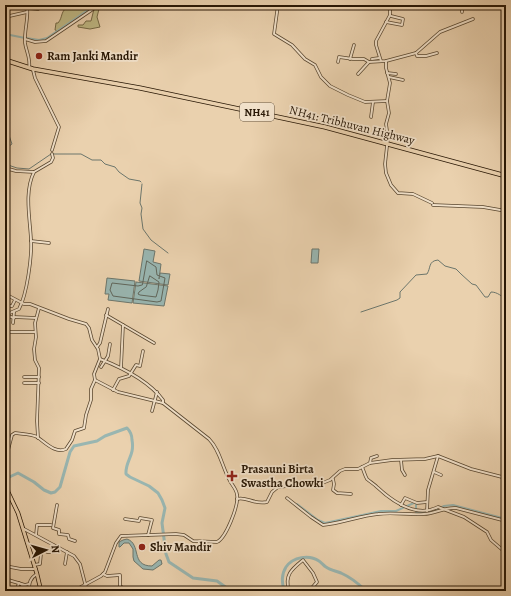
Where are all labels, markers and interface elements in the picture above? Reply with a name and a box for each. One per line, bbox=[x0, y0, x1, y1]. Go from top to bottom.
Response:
place label: Ram Janki Mandir bbox=[47, 48, 138, 64]
marker: Ram Janki Mandir bbox=[34, 51, 44, 61]
street label: NH41: Tribhuvan Highway bbox=[288, 102, 417, 148]
road number: NH41 bbox=[240, 103, 274, 121]
place label: Prasauni Birta Swastha Chowki bbox=[241, 461, 324, 491]
marker: Prasauni Birta Swastha Chowki bbox=[226, 470, 238, 482]
north arrow bbox=[26, 530, 66, 570]
place label: Shiv Mandir bbox=[150, 539, 212, 555]
marker: Shiv Mandir bbox=[137, 542, 147, 552]
text: N bbox=[48, 544, 63, 554]

